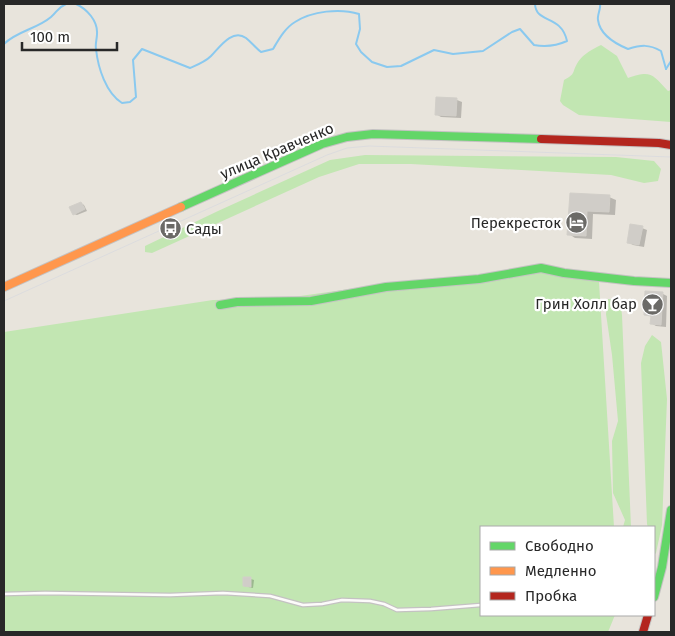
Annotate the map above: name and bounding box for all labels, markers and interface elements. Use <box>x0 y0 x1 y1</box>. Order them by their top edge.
scale bar <box>22 20 118 52</box>
text: 100 m <box>30 28 70 46</box>
street label: улица Кравченко <box>218 119 336 183</box>
hotel icon: Перекресток <box>565 211 589 235</box>
place label: Перекресток <box>471 214 561 232</box>
bus stop icon: Сады <box>158 217 182 241</box>
place label: Сады <box>186 220 222 238</box>
bar icon: Грин Холл бар <box>641 292 665 316</box>
place label: Грин Холл бар <box>535 295 637 313</box>
legend <box>480 526 655 616</box>
text: Свободно <box>525 537 594 555</box>
text: Медленно <box>525 562 597 580</box>
text: Пробка <box>525 587 577 605</box>

